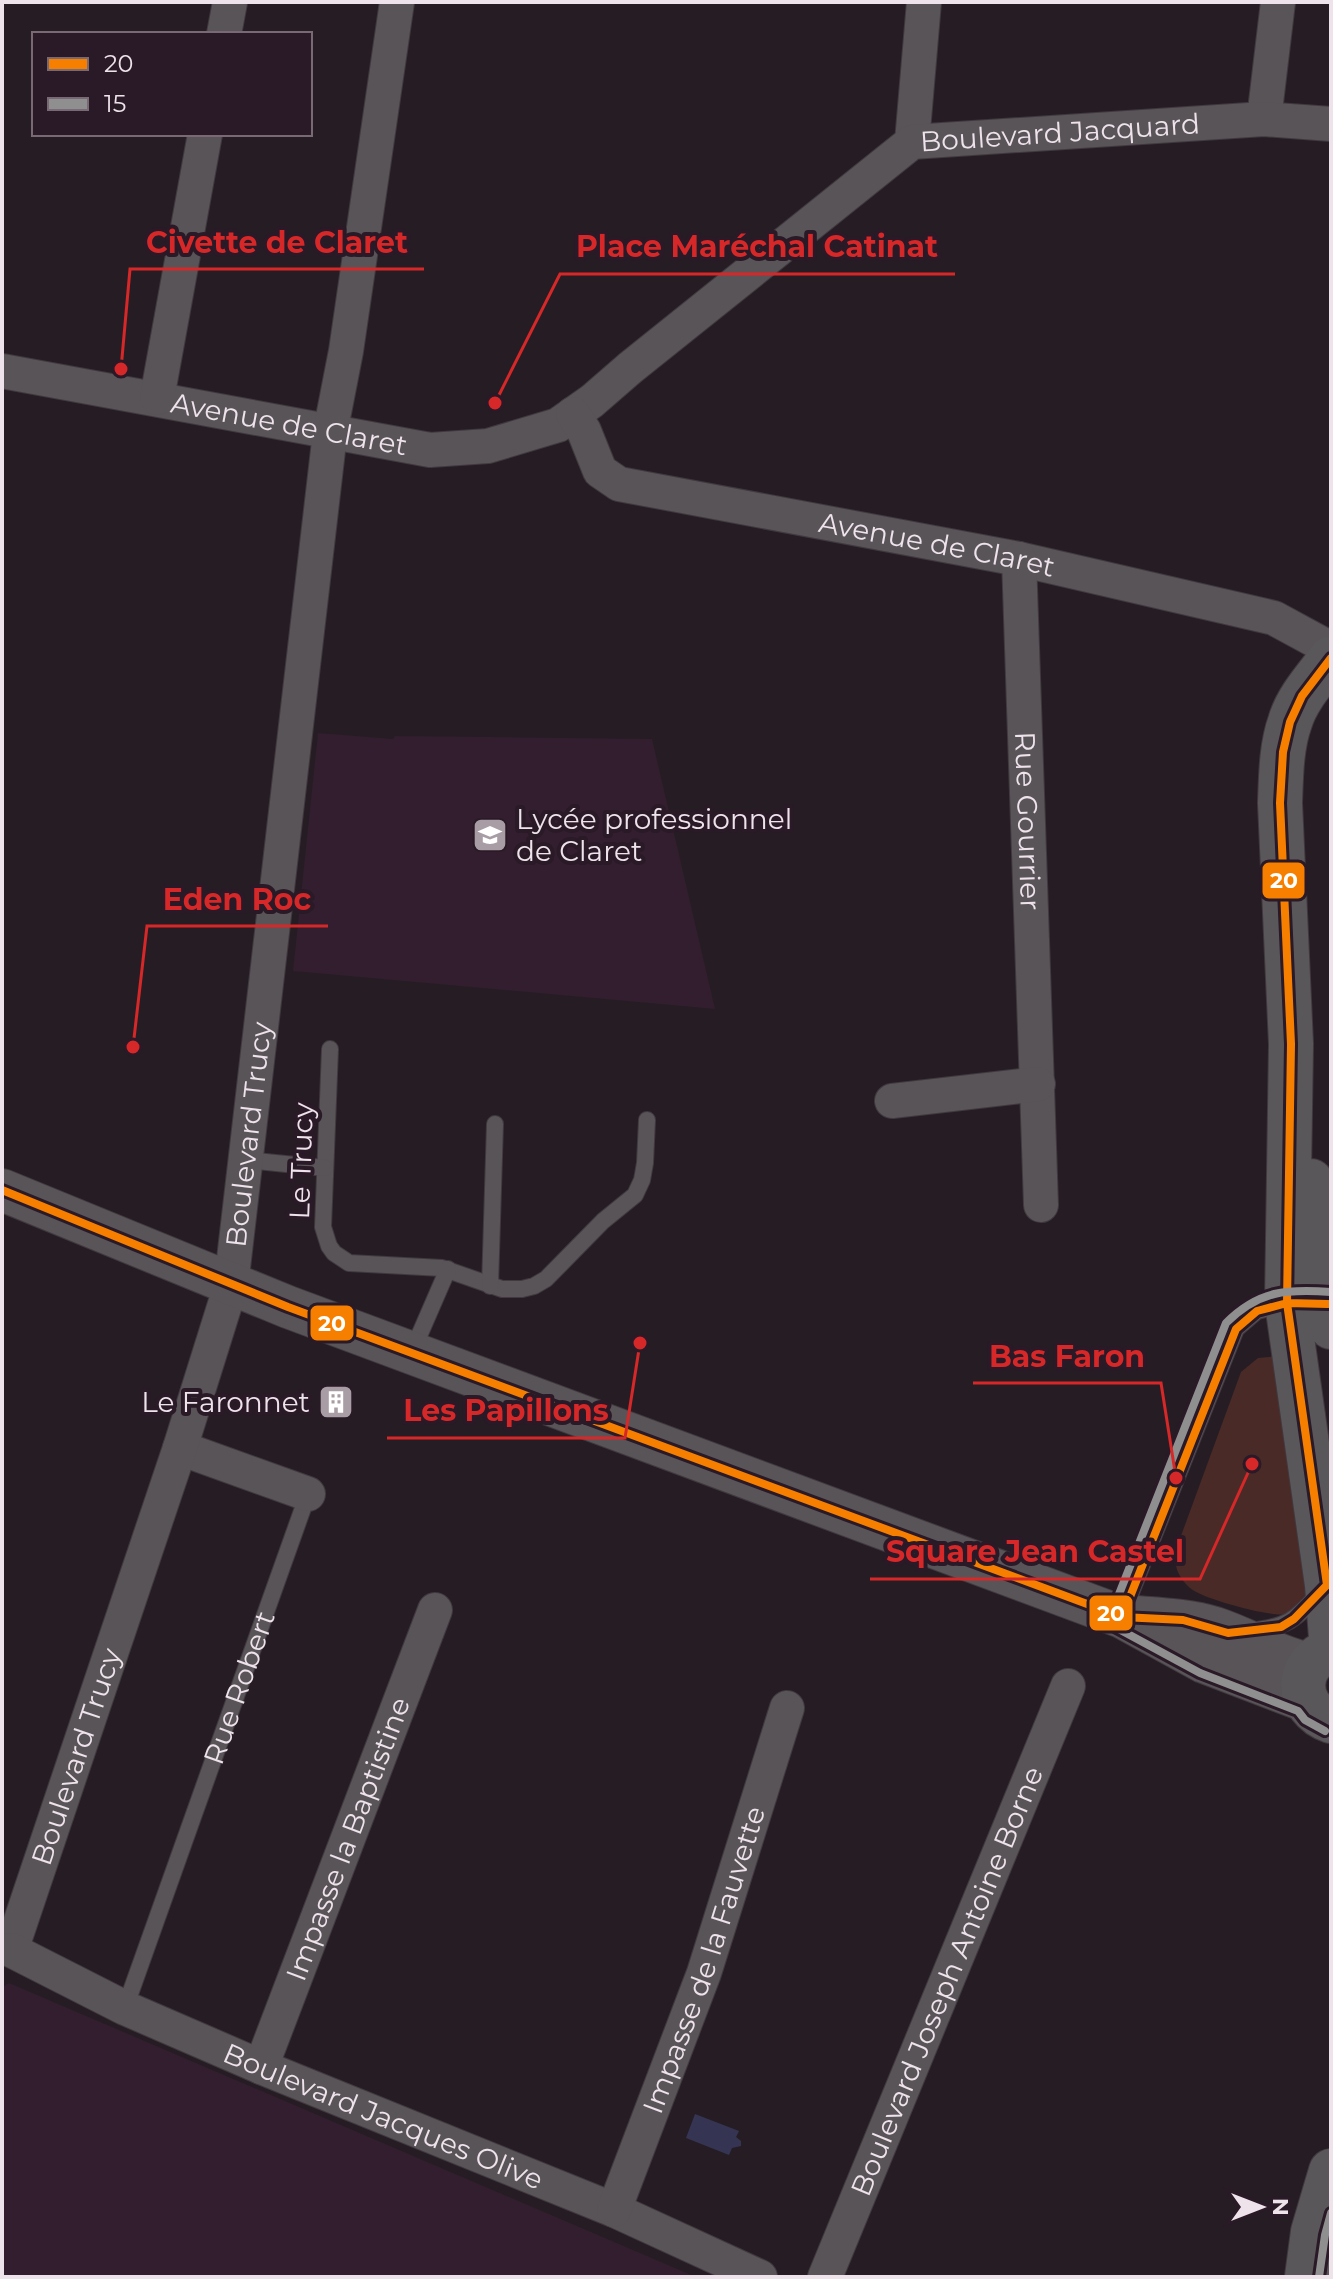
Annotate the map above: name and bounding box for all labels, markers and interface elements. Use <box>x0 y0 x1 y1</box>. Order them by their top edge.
legend <box>32 32 312 136</box>
text: 20 <box>104 49 133 78</box>
text: 15 <box>104 89 126 118</box>
street label: Boulevard Jacquard <box>919 106 1201 158</box>
callout: Civette de Claret <box>130 215 424 269</box>
callout: Place Maréchal Catinat <box>560 220 955 274</box>
text: Civette de Claret <box>146 224 408 261</box>
text: Place Maréchal Catinat <box>576 228 938 265</box>
street label: Avenue de Claret <box>168 386 410 462</box>
street label: Avenue de Claret <box>816 505 1058 584</box>
street label: Rue Gourrier <box>1008 731 1048 911</box>
place label: Lycée professionnel de Claret <box>516 802 792 868</box>
school or university icon: Lycée professionnel de Claret <box>471 816 509 854</box>
line badge: 20 <box>1261 861 1306 900</box>
text: 20 <box>1270 867 1298 894</box>
callout: Eden Roc <box>147 872 328 926</box>
text: Eden Roc <box>163 881 311 918</box>
street label: Boulevard Trucy <box>219 1019 279 1249</box>
street label: Le Trucy <box>282 1101 320 1220</box>
line badge: 20 <box>309 1304 355 1342</box>
text: 20 <box>318 1310 346 1337</box>
callout: Bas Faron <box>973 1329 1161 1383</box>
text: Bas Faron <box>989 1338 1145 1375</box>
building icon: Le Faronnet <box>317 1383 355 1421</box>
callout: Les Papillons <box>387 1384 625 1438</box>
place label: Le Faronnet <box>141 1385 310 1419</box>
text: Les Papillons <box>403 1392 609 1429</box>
callout: Square Jean Castel <box>870 1525 1200 1579</box>
text: Square Jean Castel <box>886 1533 1184 1570</box>
line badge: 20 <box>1088 1594 1134 1632</box>
text: 20 <box>1097 1600 1125 1627</box>
street label: Rue Robert <box>196 1607 282 1769</box>
street label: Boulevard Trucy <box>24 1643 129 1869</box>
street label: Impasse la Baptistine <box>278 1692 417 1986</box>
street label: Boulevard Joseph Antoine Borne <box>843 1761 1050 2201</box>
street label: Impasse de la Fauvette <box>635 1802 772 2118</box>
street label: Boulevard Jacques Olive <box>218 2036 548 2197</box>
north arrow <box>1221 2167 1301 2247</box>
text: N <box>1267 2198 1294 2216</box>

